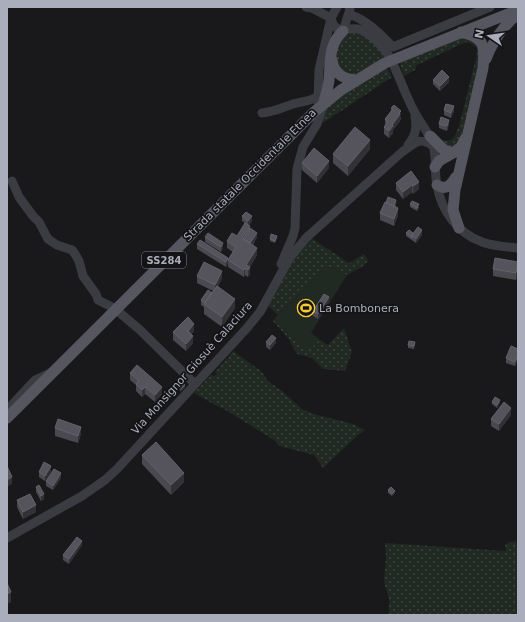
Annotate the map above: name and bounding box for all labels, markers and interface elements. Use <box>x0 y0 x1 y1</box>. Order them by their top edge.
north arrow <box>469 16 509 56</box>
text: N <box>472 28 487 40</box>
street label: Strada statale Occidentale Etnea <box>181 106 319 244</box>
road number: SS284 <box>142 252 186 268</box>
sports icon: La Bombonera <box>296 298 316 318</box>
street label: Via Monsignor Giosuè Calaciura <box>129 299 255 437</box>
place label: La Bombonera <box>319 302 399 315</box>

